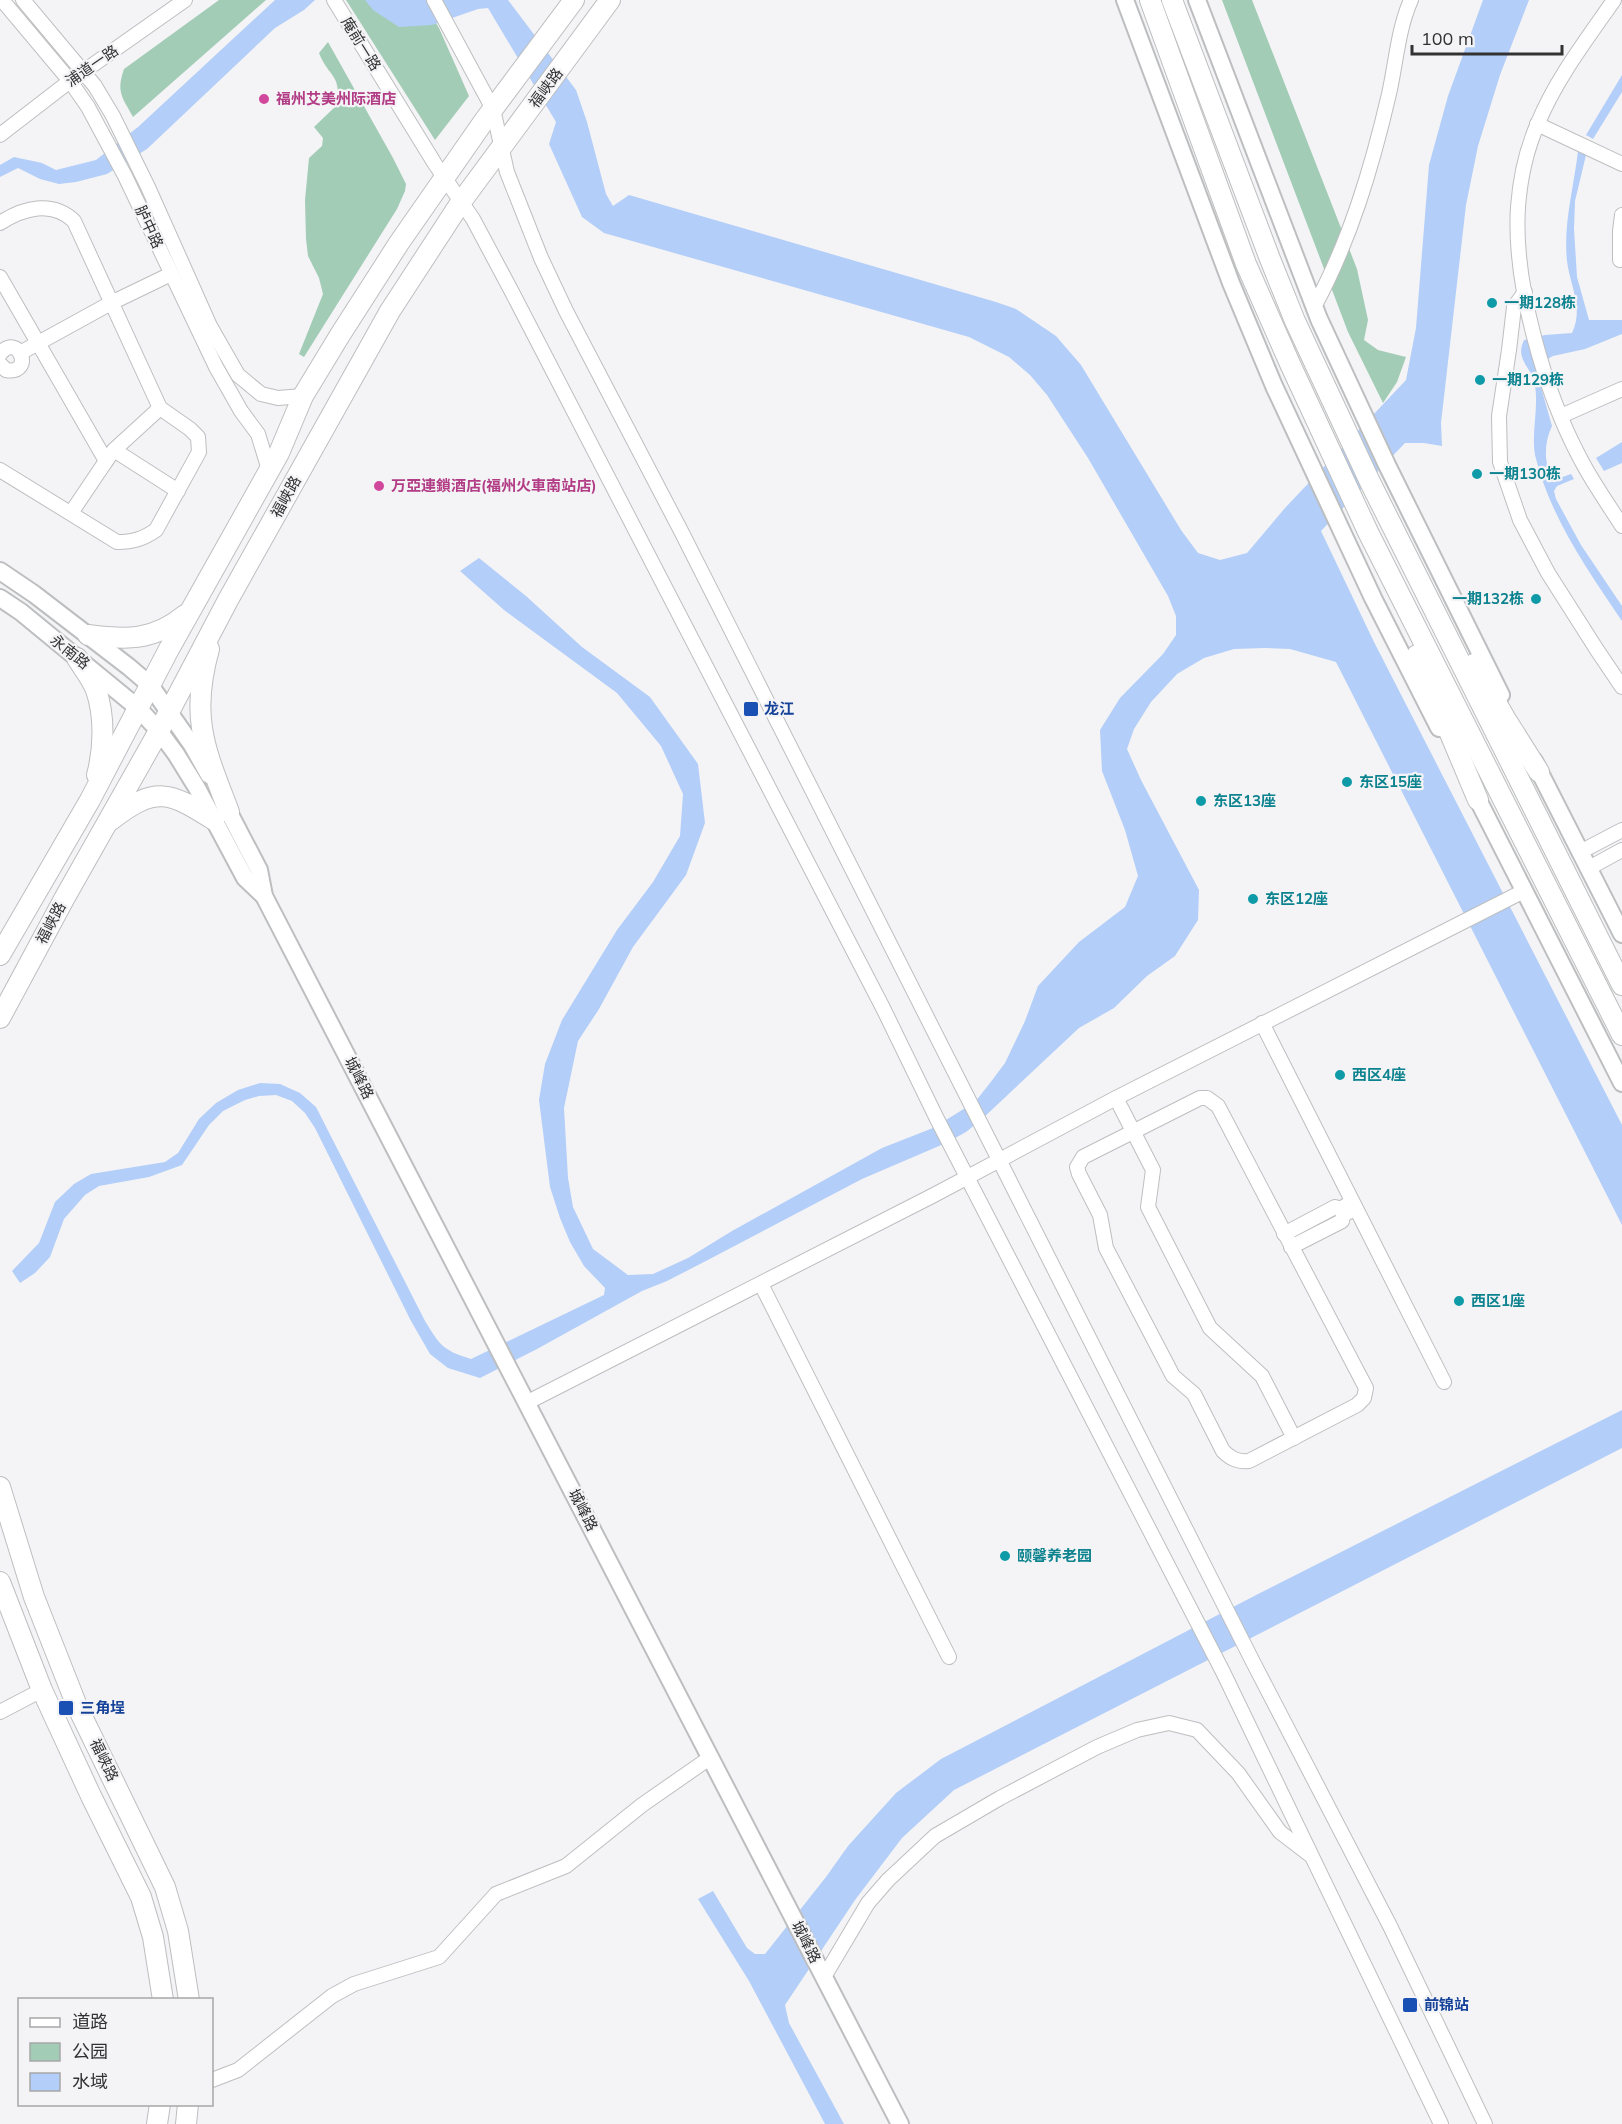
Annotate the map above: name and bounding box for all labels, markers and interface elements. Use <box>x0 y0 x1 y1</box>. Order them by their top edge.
street label: 庵前一路 <box>337 13 385 74</box>
scale bar <box>1412 18 1562 56</box>
text: 100 m <box>1421 27 1474 50</box>
street label: 浦道一路 <box>62 41 122 91</box>
street label: 福峡路 <box>524 64 567 111</box>
place label: 福州艾美州际酒店 <box>276 89 396 108</box>
marker: 福州艾美州际酒店 <box>257 92 271 106</box>
street label: 胪中路 <box>131 202 168 251</box>
place label: 一期128栋 <box>1504 293 1576 312</box>
marker: 一期128栋 <box>1485 296 1499 310</box>
place label: 一期129栋 <box>1492 370 1564 389</box>
marker: 一期129栋 <box>1473 373 1487 387</box>
place label: 一期130栋 <box>1489 464 1561 483</box>
marker: 一期130栋 <box>1470 467 1484 481</box>
street label: 福峡路 <box>266 472 305 521</box>
place label: 万亞連鎖酒店(福州火車南站店) <box>391 476 597 495</box>
marker: 万亞連鎖酒店(福州火車南站店) <box>372 479 386 493</box>
place label: 一期132栋 <box>1452 589 1524 608</box>
marker: 一期132栋 <box>1529 592 1543 606</box>
street label: 永南路 <box>47 630 94 673</box>
place label: 龙江 <box>764 699 794 718</box>
marker: 龙江 <box>742 700 760 718</box>
place label: 东区15座 <box>1359 772 1422 791</box>
marker: 东区15座 <box>1340 775 1354 789</box>
place label: 东区13座 <box>1213 791 1276 810</box>
marker: 东区13座 <box>1194 794 1208 808</box>
place label: 东区12座 <box>1265 889 1328 908</box>
marker: 东区12座 <box>1246 892 1260 906</box>
street label: 福峡路 <box>32 898 70 947</box>
street label: 城峰路 <box>341 1053 378 1102</box>
place label: 西区4座 <box>1352 1065 1406 1084</box>
marker: 西区4座 <box>1333 1068 1347 1082</box>
place label: 西区1座 <box>1471 1291 1525 1310</box>
marker: 西区1座 <box>1452 1294 1466 1308</box>
street label: 城峰路 <box>565 1485 602 1534</box>
place label: 颐馨养老园 <box>1017 1546 1092 1565</box>
marker: 颐馨养老园 <box>998 1549 1012 1563</box>
place label: 三角埕 <box>80 1698 125 1717</box>
marker: 三角埕 <box>57 1699 75 1717</box>
street label: 福峡路 <box>86 1735 123 1784</box>
street label: 城峰路 <box>788 1917 825 1966</box>
place label: 前锦站 <box>1424 1995 1469 2014</box>
marker: 前锦站 <box>1401 1996 1419 2014</box>
legend <box>18 1998 213 2106</box>
text: 道路 <box>72 2010 108 2033</box>
text: 公园 <box>72 2040 108 2063</box>
text: 水域 <box>72 2070 108 2093</box>

